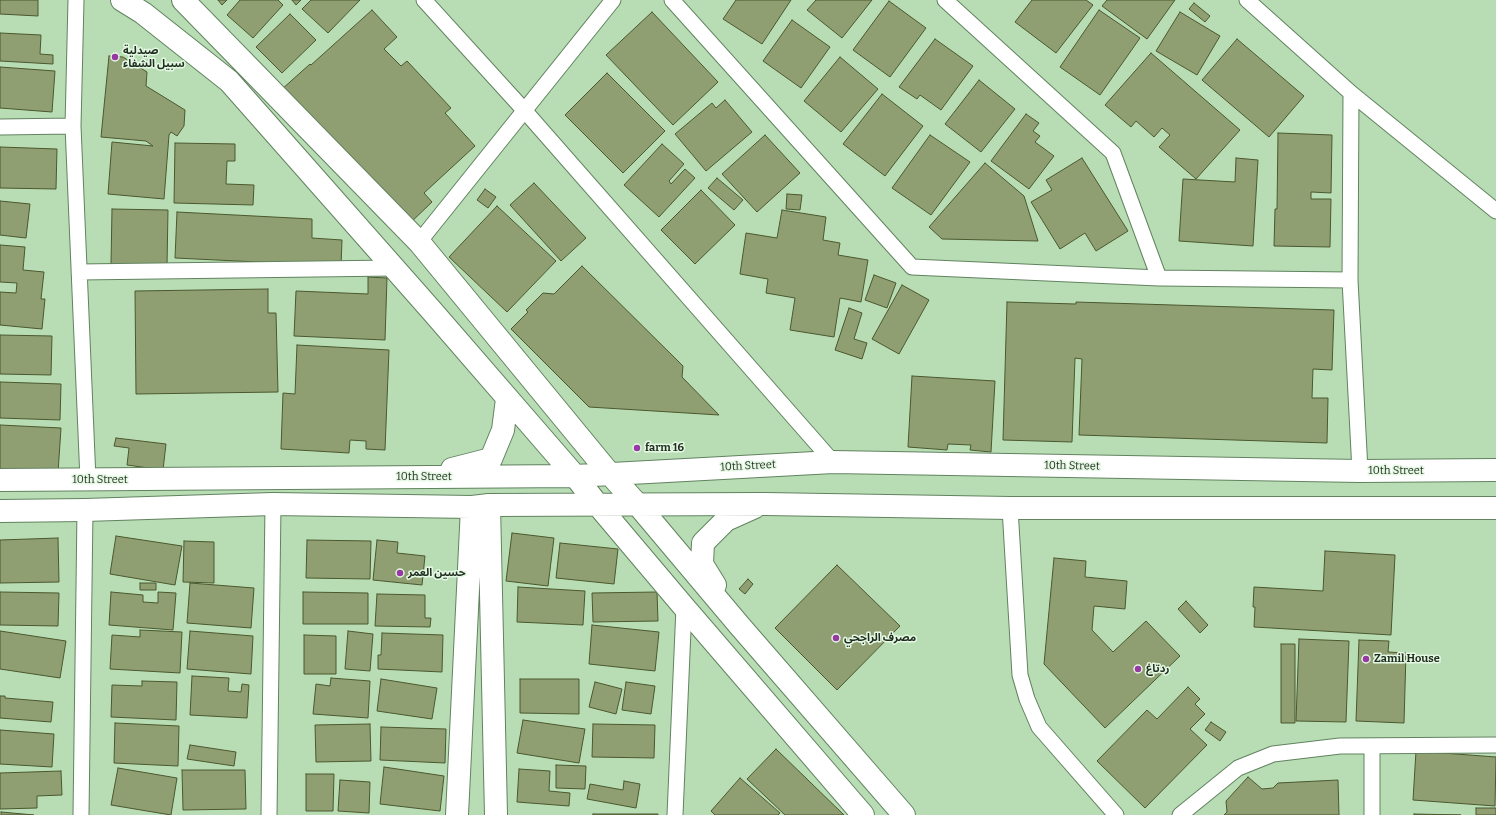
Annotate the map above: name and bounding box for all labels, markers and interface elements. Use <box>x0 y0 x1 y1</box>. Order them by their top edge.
place label: صيدلية سبيل الشفاء <box>123 44 185 70</box>
marker: صيدلية سبيل الشفاء <box>110 52 120 62</box>
place label: farm 16 <box>645 441 684 455</box>
marker: farm 16 <box>632 443 642 453</box>
street label: 10th Street <box>720 458 776 474</box>
street label: 10th Street <box>1044 459 1100 473</box>
street label: 10th Street <box>1368 464 1424 478</box>
street label: 10th Street <box>396 470 452 484</box>
street label: 10th Street <box>72 473 128 487</box>
place label: حسين العمر <box>408 566 466 580</box>
marker: حسين العمر <box>395 568 405 578</box>
place label: مصرف الراجحي <box>844 631 916 645</box>
marker: مصرف الراجحي <box>831 633 841 643</box>
place label: Zamil House <box>1374 652 1440 666</box>
marker: Zamil House <box>1361 654 1371 664</box>
place label: ردتاغ <box>1146 662 1170 676</box>
marker: ردتاغ <box>1133 664 1143 674</box>

